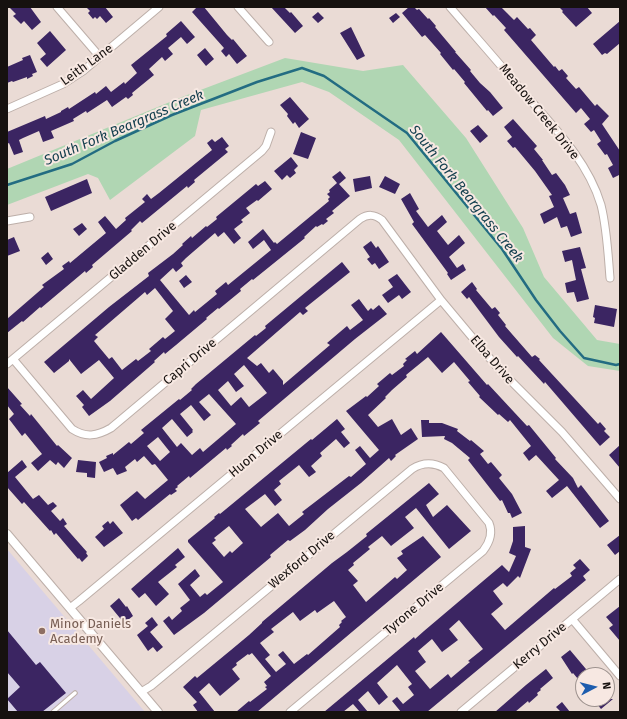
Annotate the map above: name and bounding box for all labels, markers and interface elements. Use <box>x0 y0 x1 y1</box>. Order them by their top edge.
street label: Leith Lane <box>58 41 116 89</box>
street label: Meadow Creek Drive <box>496 61 582 163</box>
water label: South Fork Beargrass Creek <box>42 87 206 169</box>
water label: South Fork Beargrass Creek <box>405 122 527 266</box>
street label: Gladden Drive <box>106 218 180 284</box>
street label: Elba Drive <box>467 333 517 387</box>
street label: Capri Drive <box>160 335 220 389</box>
street label: Huon Drive <box>226 427 286 481</box>
street label: Wexford Drive <box>266 528 338 592</box>
street label: Tyrone Drive <box>381 579 447 639</box>
place label: Minor Daniels Academy <box>50 616 131 647</box>
street label: Kerry Drive <box>510 619 570 673</box>
marker: Minor Daniels Academy <box>37 626 47 636</box>
north arrow <box>575 667 615 707</box>
text: N <box>600 681 613 690</box>

